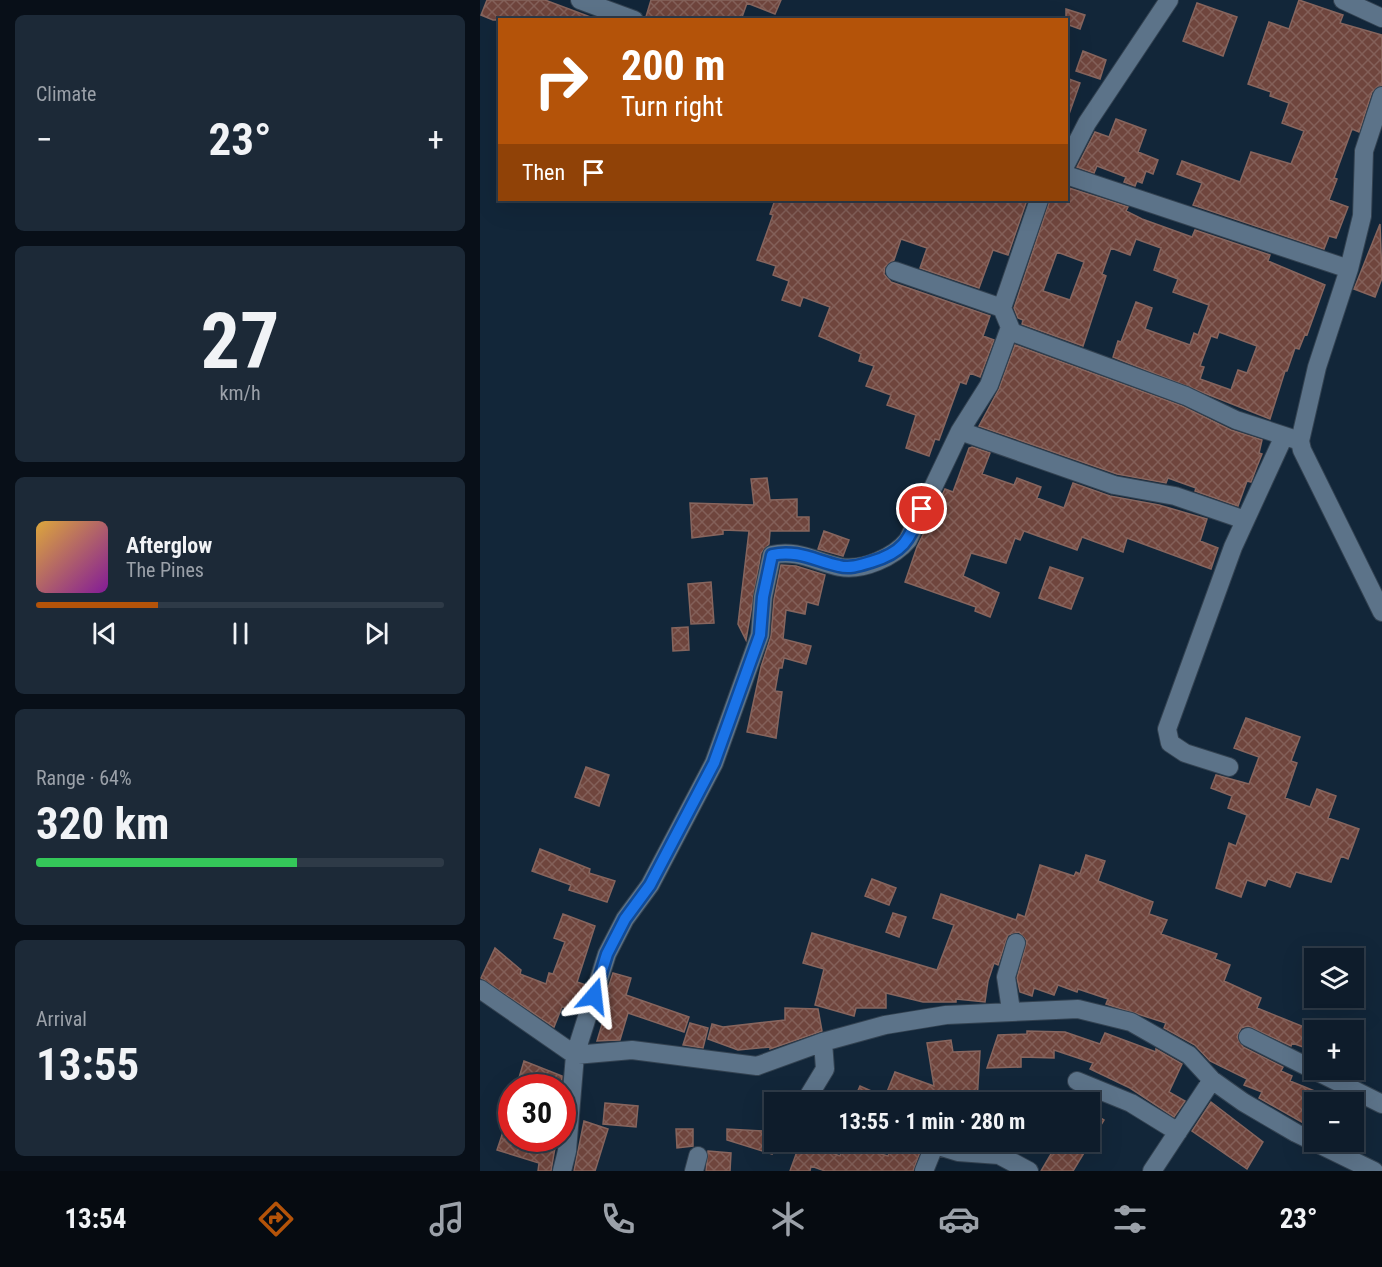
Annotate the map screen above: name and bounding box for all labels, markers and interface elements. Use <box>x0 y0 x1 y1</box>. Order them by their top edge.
text: 200 m <box>621 41 726 90</box>
icon: right <box>522 42 600 120</box>
text: Climate <box>36 82 96 106</box>
text: Turn right <box>621 91 723 123</box>
text: 23° <box>209 113 272 166</box>
text: − <box>36 120 53 159</box>
text: + <box>428 120 444 159</box>
icon: arrive <box>577 156 610 189</box>
text: Then <box>522 160 565 185</box>
text: 27 <box>201 296 279 387</box>
text: km/h <box>219 381 261 405</box>
pin <box>896 483 947 534</box>
icon: arrive <box>905 492 938 525</box>
text: Afterglow <box>126 533 212 558</box>
text: The Pines <box>126 558 204 582</box>
icon: previous <box>88 617 121 650</box>
icon: pause <box>224 617 257 650</box>
icon: next <box>360 617 393 650</box>
text: Range · 64% <box>36 766 132 790</box>
text: 320 km <box>36 797 169 850</box>
map controls <box>1304 948 1364 1152</box>
button: layers <box>1304 948 1364 1008</box>
position arrow <box>562 964 626 1028</box>
text: Arrival <box>36 1007 87 1031</box>
button: + <box>1304 1020 1364 1080</box>
text: 13:55 <box>36 1038 139 1091</box>
speed limit sign: 30 <box>498 1074 576 1152</box>
button: − <box>1304 1092 1364 1152</box>
text: 13:55 · 1 min · 280 m <box>839 1109 1025 1134</box>
icon: directions <box>255 1198 297 1240</box>
icon: music <box>426 1198 468 1240</box>
icon: phone <box>597 1198 639 1240</box>
icon: climate <box>767 1198 809 1240</box>
icon: car <box>938 1198 980 1240</box>
icon: filters <box>1109 1198 1151 1240</box>
text: 13:54 <box>64 1203 126 1235</box>
text: 23° <box>1280 1203 1318 1235</box>

